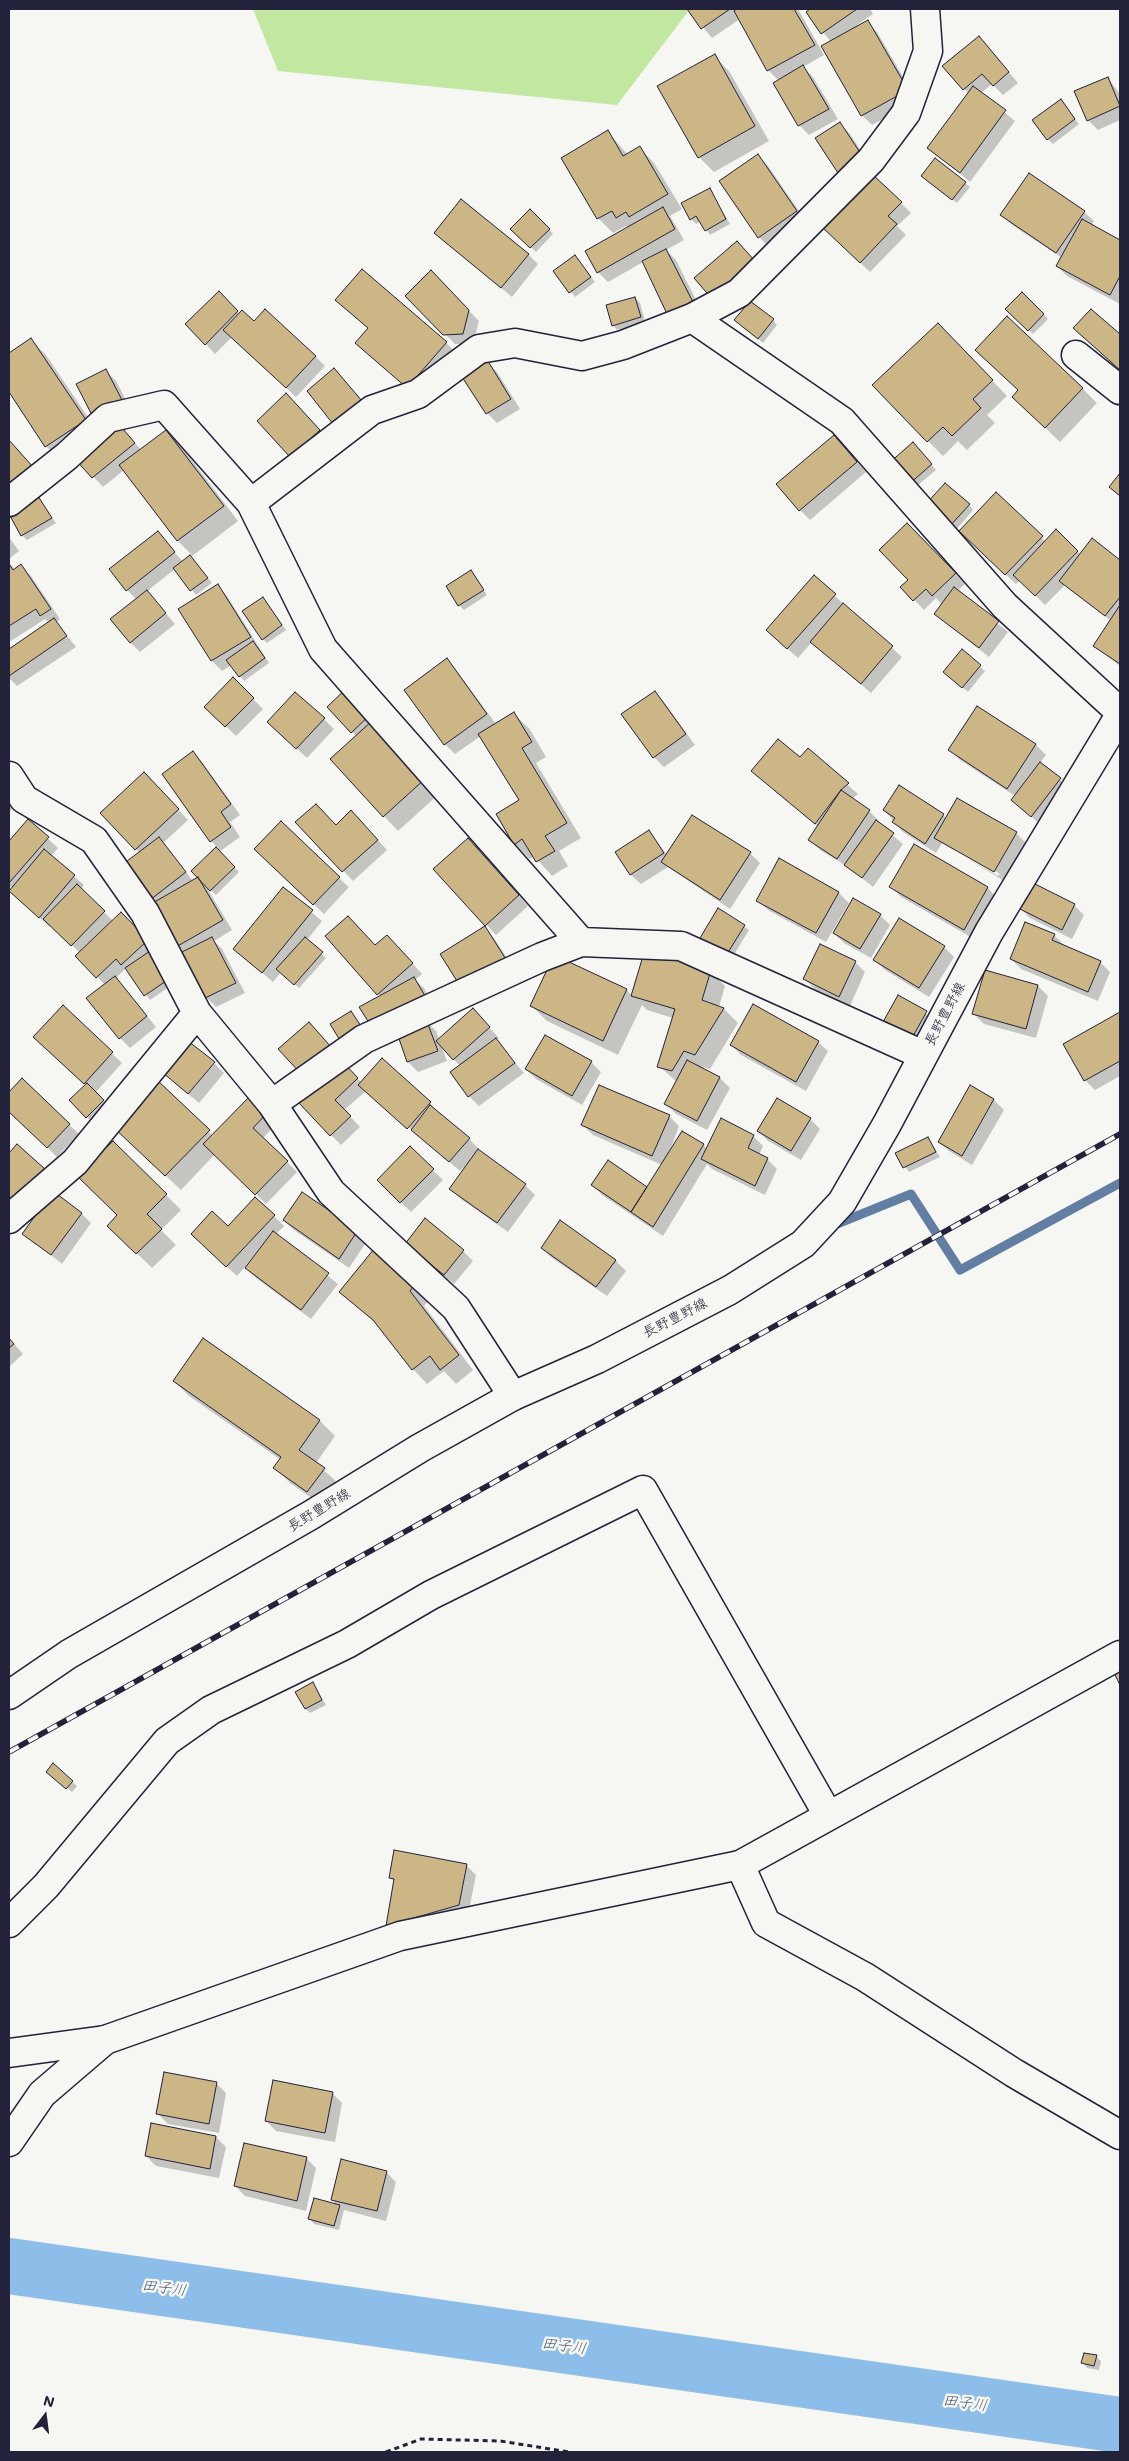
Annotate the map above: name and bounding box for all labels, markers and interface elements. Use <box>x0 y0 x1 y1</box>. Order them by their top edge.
street label: 長野豊野線 <box>921 979 969 1049</box>
street label: 長野豊野線 <box>640 1295 710 1341</box>
street label: 長野豊野線 <box>285 1485 353 1535</box>
water label: 田子川 <box>140 2276 188 2300</box>
water label: 田子川 <box>540 2334 588 2358</box>
text: N <box>41 2390 57 2412</box>
north arrow <box>20 2391 70 2441</box>
water label: 田子川 <box>941 2391 989 2415</box>

